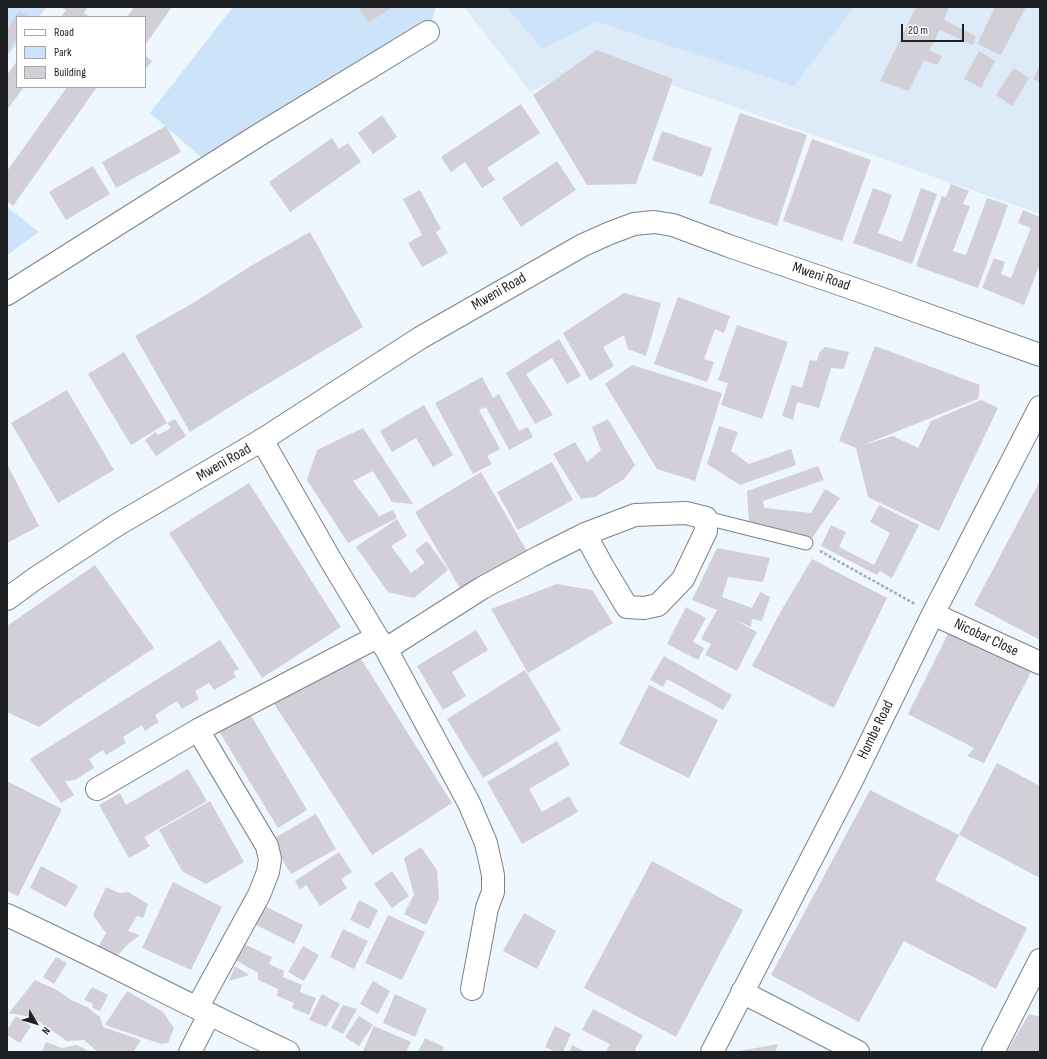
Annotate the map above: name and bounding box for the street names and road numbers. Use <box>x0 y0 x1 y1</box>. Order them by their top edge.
street label: Mweni Road <box>790 259 852 295</box>
street label: Mweni Road <box>469 269 529 315</box>
street label: Mweni Road <box>194 440 254 486</box>
street label: Nicobar Close <box>951 615 1021 661</box>
street label: Hombe Road <box>854 698 898 762</box>

